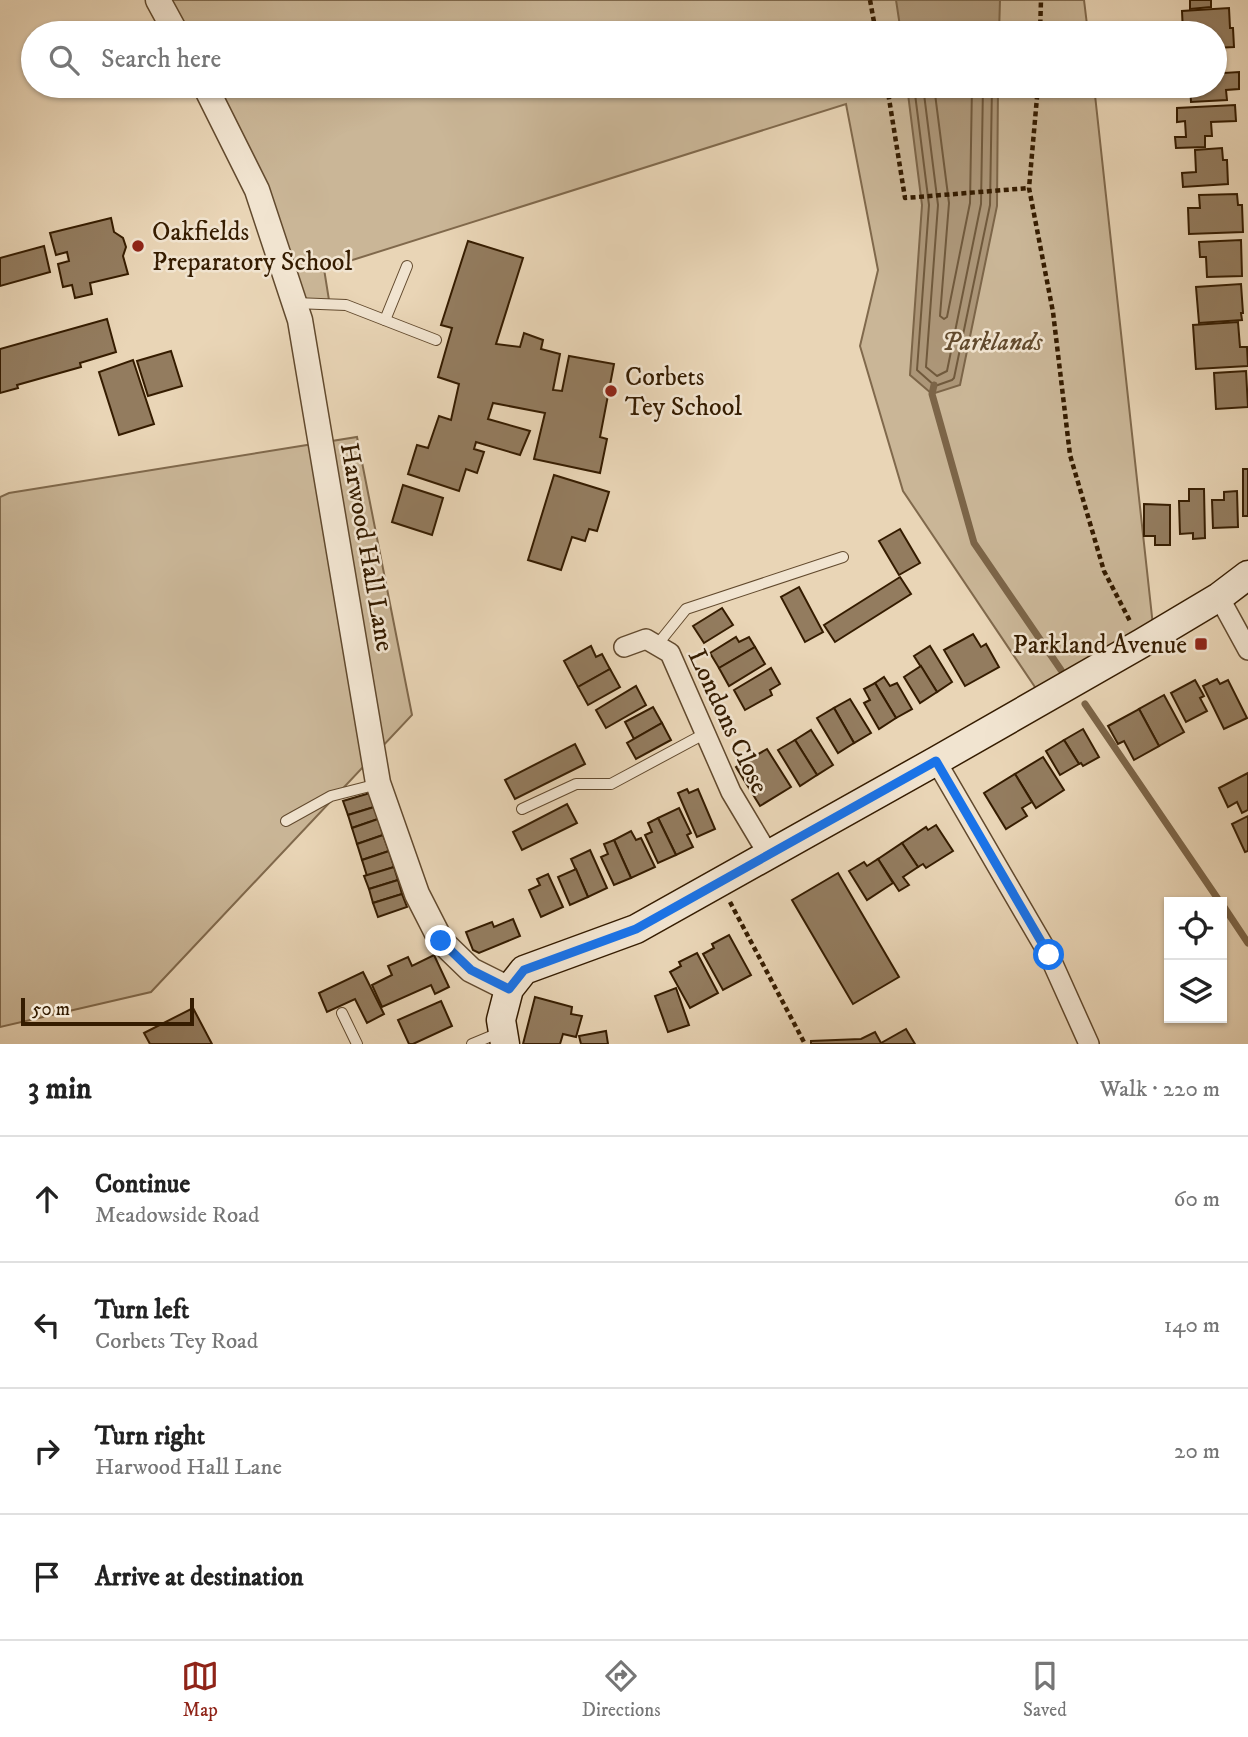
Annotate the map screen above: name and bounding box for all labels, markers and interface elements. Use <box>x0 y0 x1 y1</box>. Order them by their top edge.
search box <box>21 21 1227 98</box>
icon: search <box>45 41 83 79</box>
text: Search here <box>101 43 221 76</box>
place label: Oakfields Preparatory School <box>152 216 352 279</box>
marker: Oakfields Preparatory School <box>130 238 146 254</box>
park label: Parklands <box>942 326 1043 359</box>
place label: Corbets Tey School <box>625 361 742 424</box>
marker: Corbets Tey School <box>603 383 619 399</box>
street label: Harwood Hall Lane <box>332 440 401 654</box>
place label: Parkland Avenue <box>1013 629 1187 662</box>
marker: Parkland Avenue <box>1193 636 1209 652</box>
street label: Londons Close <box>680 644 775 799</box>
map controls <box>1164 897 1227 1023</box>
button: locate <box>1164 897 1227 960</box>
route end <box>425 925 456 956</box>
route start <box>1033 939 1064 970</box>
button: layers <box>1164 960 1227 1023</box>
scale bar <box>21 995 194 1027</box>
text: 50 m <box>32 998 70 1021</box>
text: 3 min <box>28 1071 92 1108</box>
text: Walk · 220 m <box>1100 1075 1220 1104</box>
text: Continue <box>95 1168 190 1201</box>
icon: ahead <box>28 1180 66 1218</box>
text: 60 m <box>1173 1185 1220 1214</box>
text: Meadowside Road <box>95 1201 260 1230</box>
text: Turn left <box>95 1294 189 1327</box>
icon: left <box>28 1306 66 1344</box>
text: 140 m <box>1164 1311 1220 1340</box>
text: Corbets Tey Road <box>95 1327 258 1356</box>
text: Turn right <box>95 1420 205 1453</box>
icon: right <box>28 1432 66 1470</box>
text: 20 m <box>1174 1437 1220 1466</box>
text: Harwood Hall Lane <box>95 1453 282 1482</box>
icon: arrive <box>28 1558 66 1596</box>
text: Arrive at destination <box>95 1561 304 1594</box>
tab: Map <box>181 1657 219 1722</box>
tab: Directions <box>582 1657 661 1722</box>
tab: Saved <box>1023 1657 1067 1722</box>

